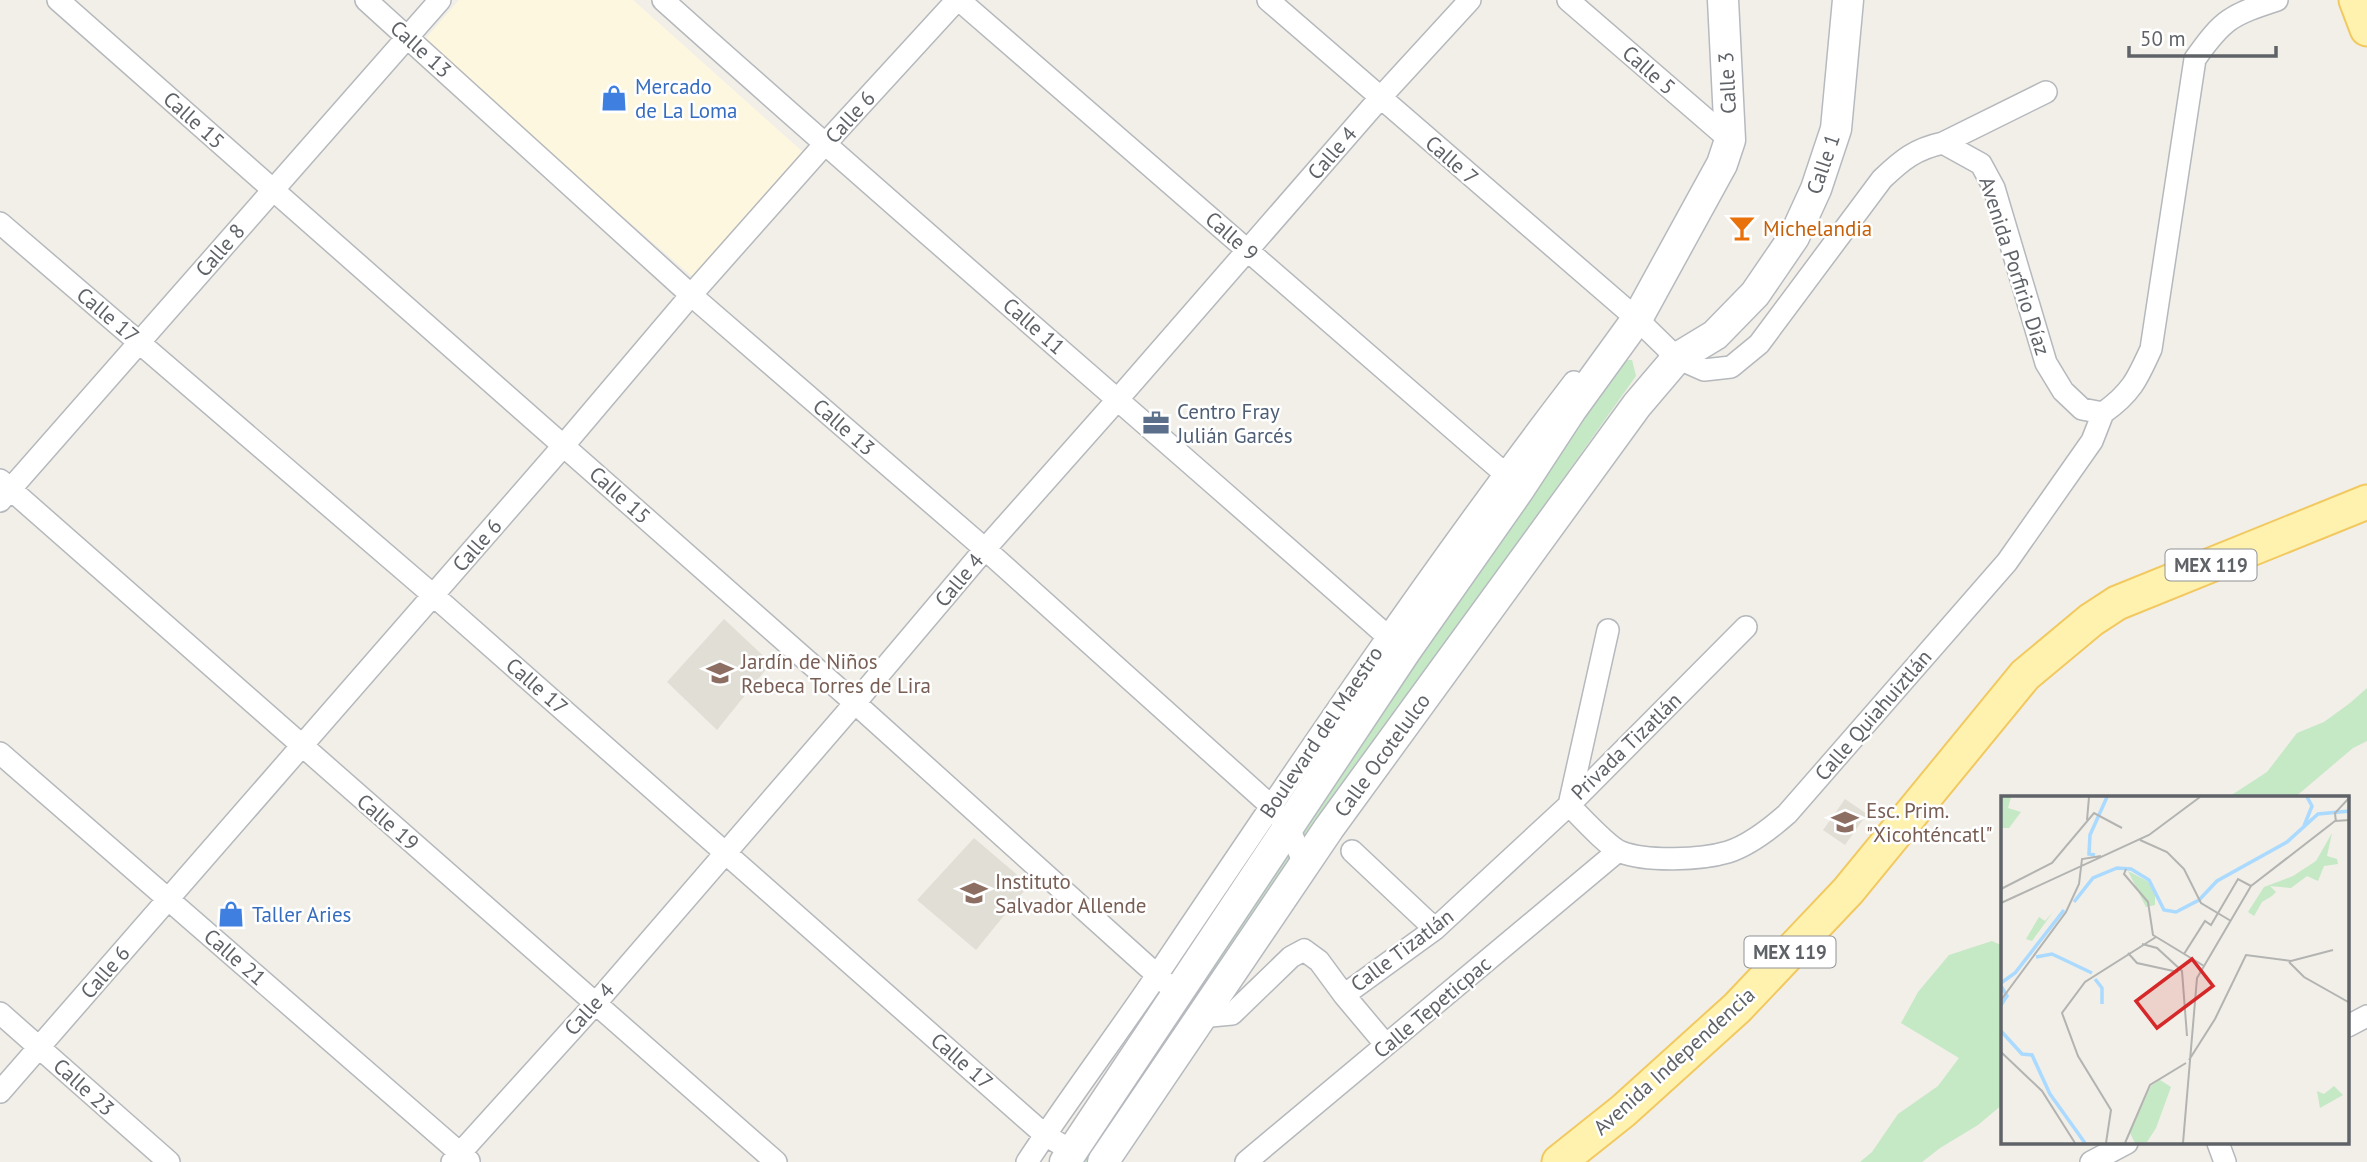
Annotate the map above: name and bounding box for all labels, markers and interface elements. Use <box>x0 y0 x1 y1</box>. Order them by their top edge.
street label: Calle 13 <box>385 14 457 84</box>
scale bar <box>2129 14 2276 58</box>
text: 50 m <box>2140 25 2186 52</box>
street label: Calle 5 <box>1617 39 1681 101</box>
street label: Calle 3 <box>1712 51 1742 115</box>
place label: Mercado de La Loma <box>635 73 737 124</box>
shop icon: Mercado de La Loma <box>599 83 629 113</box>
street label: Calle 15 <box>158 85 230 155</box>
street label: Calle 6 <box>819 85 881 149</box>
street label: Calle 4 <box>1301 121 1363 185</box>
street label: Calle 7 <box>1420 129 1484 191</box>
street label: Calle 1 <box>1800 130 1846 198</box>
street label: Avenida Porfirio Díaz <box>1973 173 2057 359</box>
street label: Calle 9 <box>1200 205 1264 267</box>
bar icon: Michelandia <box>1727 213 1757 243</box>
place label: Michelandia <box>1763 215 1872 242</box>
street label: Calle 8 <box>189 218 251 282</box>
street label: Calle 17 <box>71 281 145 349</box>
street label: Calle 11 <box>997 292 1071 360</box>
street label: Calle 13 <box>807 393 881 461</box>
place label: Centro Fray Julián Garcés <box>1176 398 1293 449</box>
office icon: Centro Fray Julián Garcés <box>1141 408 1171 438</box>
street label: Calle 15 <box>584 460 656 530</box>
street label: Calle 6 <box>446 513 508 577</box>
street label: Calle 4 <box>929 548 989 612</box>
road number: MEX 119 <box>2166 550 2256 580</box>
street label: Boulevard del Maestro <box>1253 641 1389 823</box>
street label: Calle Quiahuiztlán <box>1809 644 1937 786</box>
place label: Jardín de Niños Rebeca Torres de Lira <box>740 648 931 699</box>
street label: Calle 17 <box>500 652 574 720</box>
school or university icon: Jardín de Niños Rebeca Torres de Lira <box>705 658 735 688</box>
street label: Privada Tizatlán <box>1565 687 1687 805</box>
street label: Calle Ocotelulco <box>1328 688 1436 822</box>
street label: Calle 19 <box>351 788 425 856</box>
inset map <box>2001 796 2350 1144</box>
place label: Esc. Prim. "Xicohténcatl" <box>1866 797 1993 848</box>
school or university icon: Esc. Prim. "Xicohténcatl" <box>1830 807 1860 837</box>
place label: Instituto Salvador Allende <box>995 868 1147 919</box>
school or university icon: Instituto Salvador Allende <box>959 878 989 908</box>
shop icon: Taller Aries <box>216 899 246 929</box>
place label: Taller Aries <box>252 901 351 928</box>
street label: Calle Tizatlán <box>1345 902 1459 998</box>
street label: Calle 21 <box>198 923 272 991</box>
road number: MEX 119 <box>1744 936 1836 968</box>
street label: Calle 6 <box>74 940 136 1004</box>
street label: Calle Tepeticpac <box>1368 950 1496 1064</box>
street label: Calle 4 <box>558 977 620 1041</box>
street label: Avenida Independencia <box>1587 981 1761 1141</box>
street label: Calle 17 <box>925 1027 999 1095</box>
street label: Calle 23 <box>48 1052 120 1122</box>

